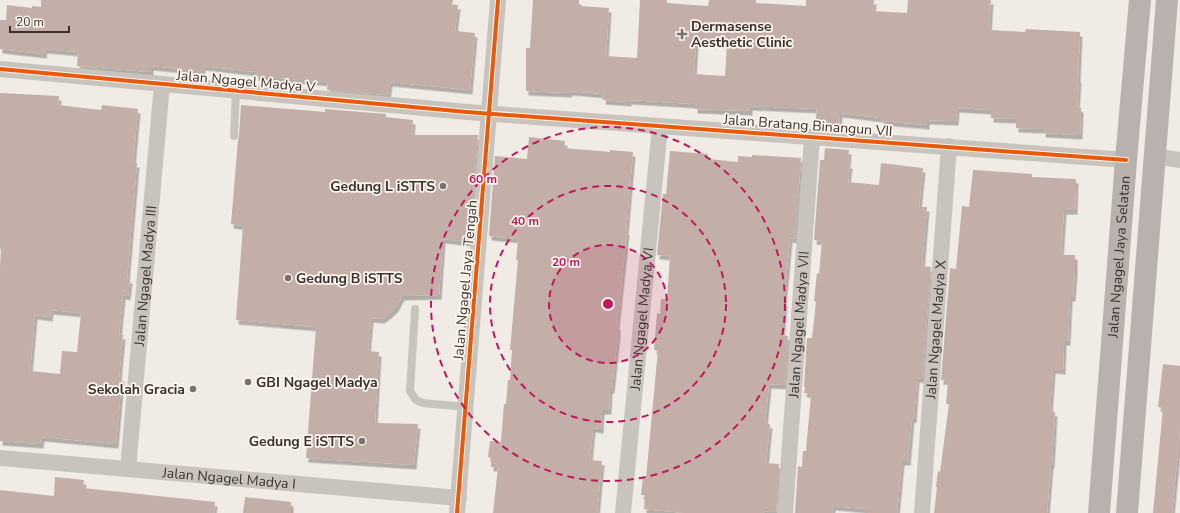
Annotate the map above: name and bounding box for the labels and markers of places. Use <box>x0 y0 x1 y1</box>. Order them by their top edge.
place label: Dermasense Aesthetic Clinic <box>691 17 792 52</box>
marker: Dermasense Aesthetic Clinic <box>676 28 688 40</box>
place label: Gedung L iSTTS <box>330 177 435 196</box>
marker: Gedung L iSTTS <box>438 181 448 191</box>
place label: Gedung B iSTTS <box>296 269 403 288</box>
marker: Gedung B iSTTS <box>283 273 293 283</box>
centre of rings <box>601 297 615 311</box>
place label: GBI Ngagel Madya <box>256 373 378 392</box>
marker: GBI Ngagel Madya <box>243 377 253 387</box>
place label: Sekolah Gracia <box>88 380 185 399</box>
marker: Sekolah Gracia <box>188 384 198 394</box>
place label: Gedung E iSTTS <box>249 432 354 451</box>
marker: Gedung E iSTTS <box>357 436 367 446</box>

